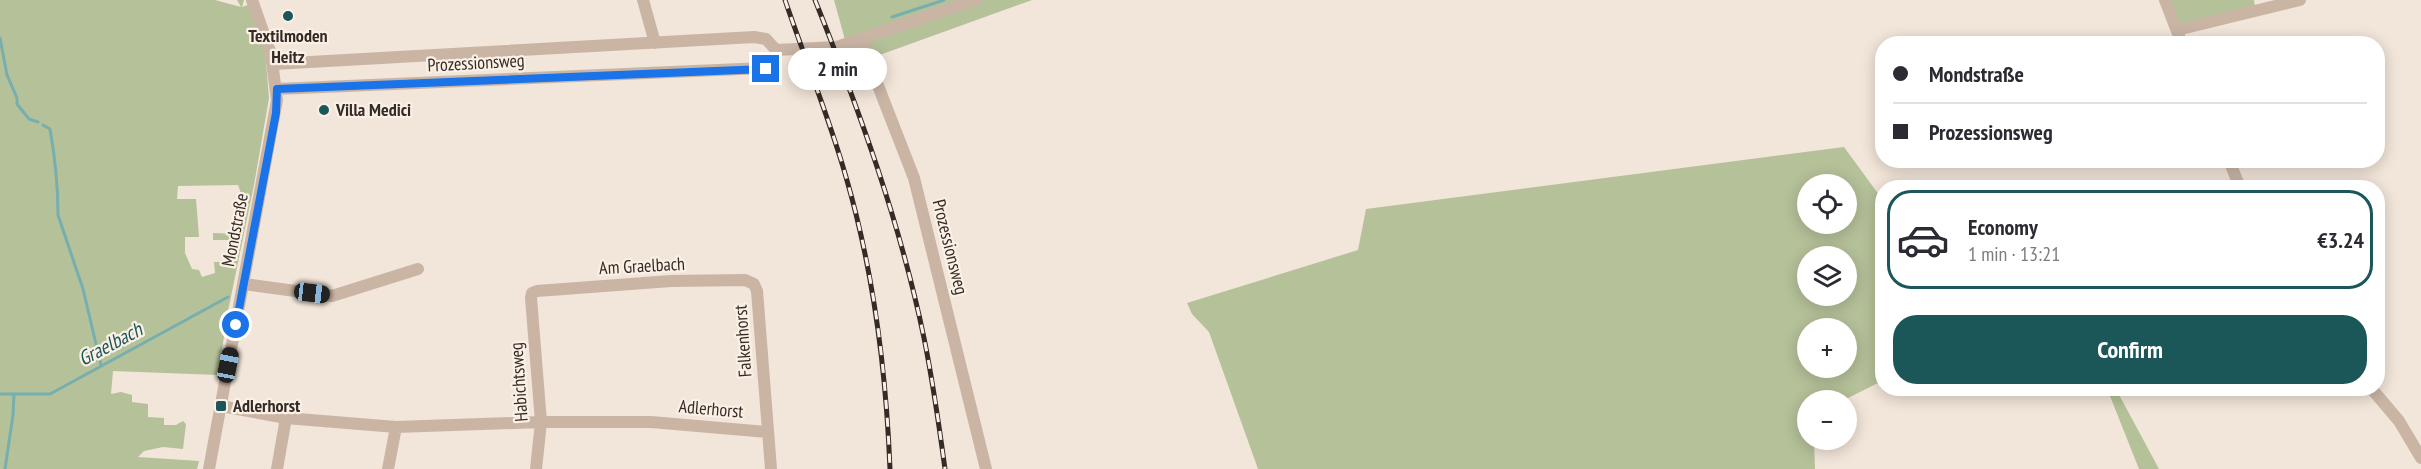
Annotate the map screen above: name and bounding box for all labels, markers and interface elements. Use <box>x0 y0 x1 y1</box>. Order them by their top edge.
marker: Textilmoden Heitz <box>281 9 295 23</box>
place label: Textilmoden Heitz <box>248 24 328 68</box>
street label: Prozessionsweg <box>427 48 525 77</box>
callout: 2 min <box>787 48 886 90</box>
route end <box>752 55 779 82</box>
text: 2 min <box>817 56 858 82</box>
text: Mondstraße <box>1929 60 2024 88</box>
place label: Villa Medici <box>335 98 411 121</box>
marker: Villa Medici <box>317 103 331 117</box>
text: Prozessionsweg <box>1929 118 2053 146</box>
map controls <box>1797 174 1857 450</box>
button: locate <box>1797 174 1857 234</box>
street label: Mondstraße <box>216 191 253 269</box>
street label: Prozessionsweg <box>928 197 973 297</box>
icon: car <box>1896 213 1950 267</box>
text: Economy <box>1968 213 2038 241</box>
text: €3.24 <box>2317 226 2364 254</box>
text: 1 min · 13:21 <box>1968 241 2060 267</box>
button: layers <box>1797 246 1857 306</box>
street label: Am Graelbach <box>598 252 686 279</box>
car <box>293 282 331 304</box>
street label: Falkenhorst <box>728 304 757 378</box>
route start <box>222 311 249 338</box>
button: Confirm <box>1893 315 2367 384</box>
water label: Graelbach <box>74 316 148 372</box>
button: + <box>1797 318 1857 378</box>
street label: Habichtsweg <box>504 342 533 422</box>
car <box>216 346 240 384</box>
button: − <box>1797 390 1857 450</box>
place label: Adlerhorst <box>232 394 301 417</box>
street label: Adlerhorst <box>678 394 744 423</box>
marker: Adlerhorst <box>214 399 228 413</box>

